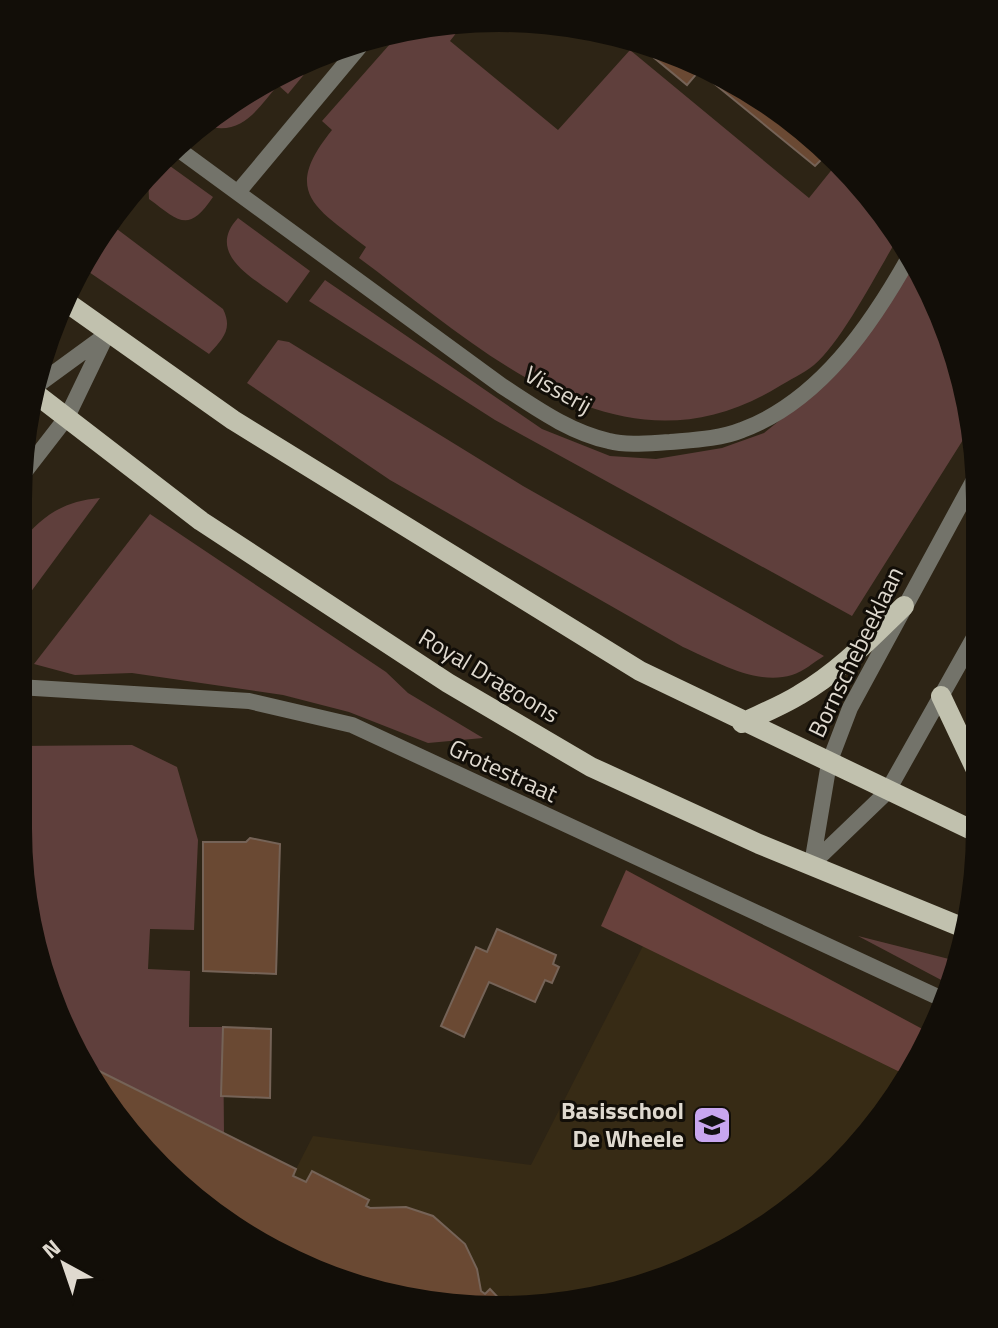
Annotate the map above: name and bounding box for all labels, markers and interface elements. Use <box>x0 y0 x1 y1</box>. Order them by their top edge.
street label: Visserij <box>518 356 599 422</box>
street label: Bornschebeeklaan <box>798 560 912 743</box>
street label: Royal Dragoons <box>412 619 567 731</box>
street label: Grotestraat <box>443 729 564 811</box>
place label: Basisschool De Wheele <box>561 1092 684 1156</box>
school or university icon: Basisschool De Wheele <box>691 1104 733 1146</box>
north arrow <box>24 1224 104 1304</box>
text: N <box>34 1231 68 1267</box>

